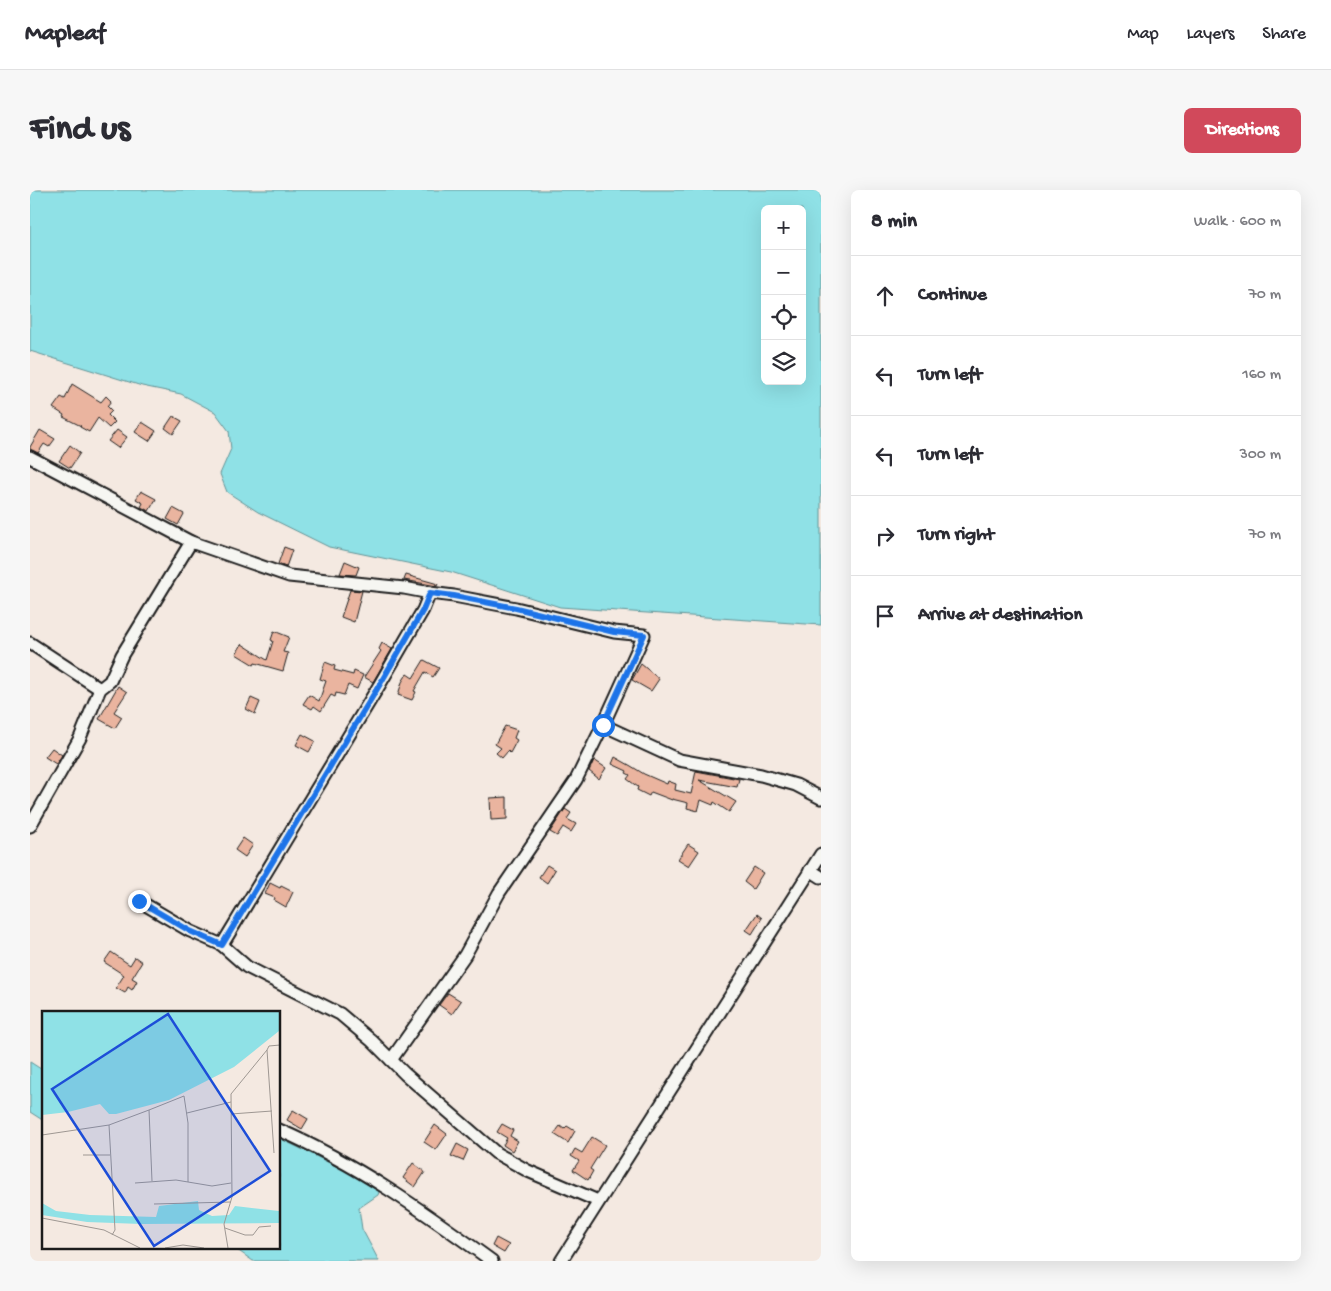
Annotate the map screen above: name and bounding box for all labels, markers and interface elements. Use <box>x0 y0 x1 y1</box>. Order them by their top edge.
text: Mapleaf <box>25 20 105 49</box>
text: Map <box>1127 24 1159 45</box>
text: Layers <box>1187 24 1234 45</box>
text: Share <box>1262 24 1306 45</box>
button: Directions <box>1184 108 1301 153</box>
text: Find us <box>30 110 130 151</box>
map controls <box>761 205 806 385</box>
button: + <box>761 205 806 250</box>
text: 8 min <box>871 210 917 235</box>
text: Walk · 600 m <box>1194 213 1281 232</box>
button: − <box>761 250 806 295</box>
icon: ahead <box>871 282 899 310</box>
text: Continue <box>918 284 987 307</box>
text: 70 m <box>1248 286 1281 305</box>
button: locate <box>761 295 806 340</box>
button: layers <box>761 340 806 385</box>
icon: left <box>871 362 899 390</box>
text: Turn left <box>918 364 982 387</box>
text: 160 m <box>1242 366 1281 385</box>
icon: left <box>871 442 899 470</box>
text: Turn left <box>918 444 982 467</box>
text: 300 m <box>1239 446 1281 465</box>
icon: right <box>871 522 899 550</box>
text: Turn right <box>918 524 994 547</box>
text: 70 m <box>1248 526 1281 545</box>
icon: arrive <box>871 602 899 630</box>
text: Arrive at destination <box>918 604 1082 627</box>
route start <box>592 714 615 737</box>
route end <box>128 890 151 913</box>
inset map <box>42 1011 280 1248</box>

